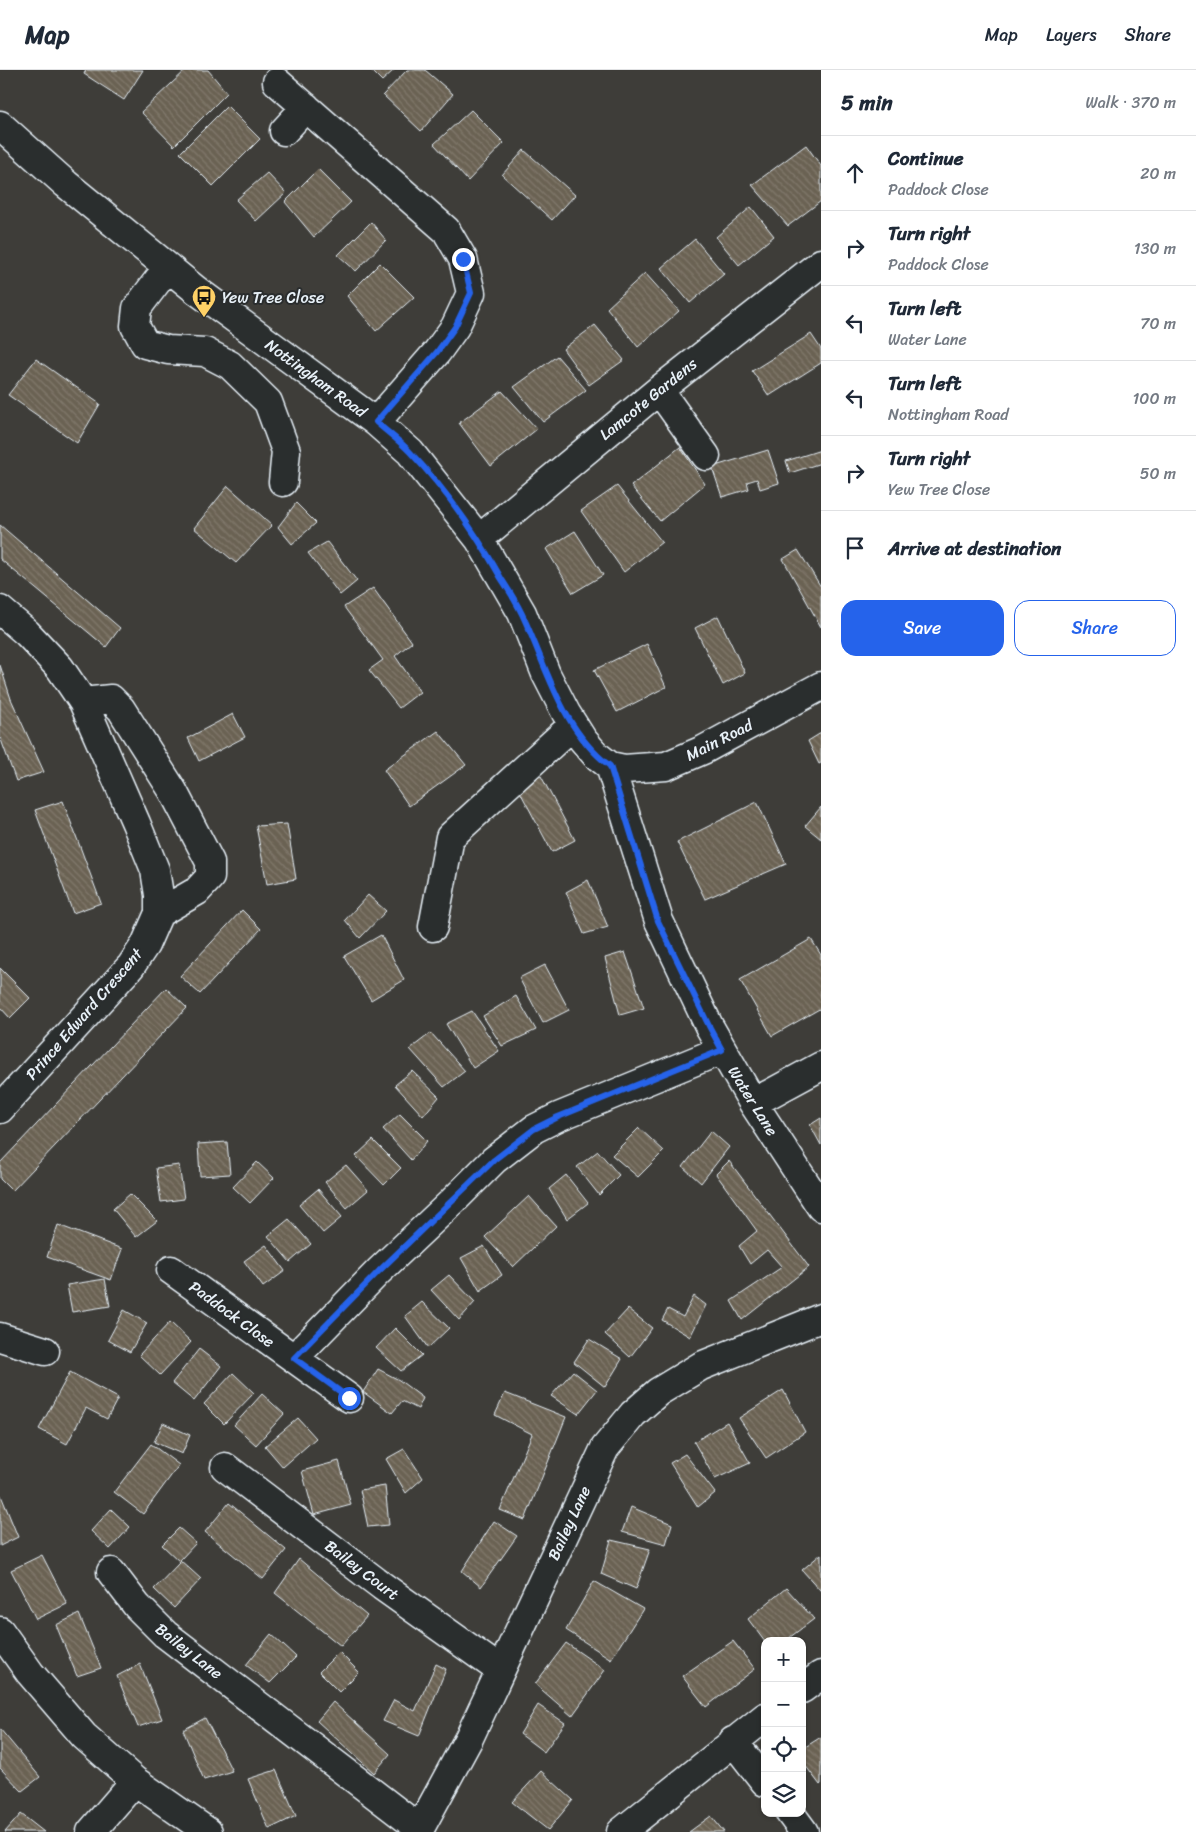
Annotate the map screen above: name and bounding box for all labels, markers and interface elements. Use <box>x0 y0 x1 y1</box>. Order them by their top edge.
text: Map <box>25 14 69 56</box>
text: Map <box>985 19 1018 51</box>
text: Layers <box>1046 19 1097 51</box>
text: Share <box>1125 19 1171 51</box>
text: 5 min <box>841 84 893 122</box>
text: Walk · 370 m <box>1085 88 1176 117</box>
text: Continue <box>888 142 964 175</box>
icon: ahead <box>841 159 869 187</box>
text: 20 m <box>1140 159 1176 188</box>
text: Paddock Close <box>888 175 989 204</box>
text: Turn right <box>888 217 970 250</box>
icon: right <box>841 234 869 262</box>
text: 130 m <box>1134 234 1176 263</box>
route end <box>452 248 475 271</box>
text: Paddock Close <box>888 250 989 279</box>
place label: Yew Tree Close <box>222 283 324 312</box>
bus stop icon: Yew Tree Close <box>191 284 217 318</box>
text: Turn left <box>888 292 961 325</box>
icon: left <box>841 309 869 337</box>
text: 70 m <box>1140 309 1176 338</box>
text: Water Lane <box>888 325 967 354</box>
street label: Nottingham Road <box>259 331 375 426</box>
street label: Lamcote Gardens <box>592 350 704 448</box>
text: Turn left <box>888 367 961 400</box>
icon: left <box>841 384 869 412</box>
text: 100 m <box>1132 384 1176 413</box>
text: Nottingham Road <box>888 400 1009 429</box>
text: Turn right <box>888 442 970 475</box>
icon: right <box>841 459 869 487</box>
text: 50 m <box>1140 459 1176 488</box>
text: Yew Tree Close <box>888 475 990 504</box>
text: Arrive at destination <box>888 532 1061 565</box>
icon: arrive <box>841 534 869 562</box>
button: Save <box>841 600 1004 656</box>
button: Share <box>1014 600 1176 656</box>
street label: Main Road <box>680 710 759 769</box>
street label: Prince Edward Crescent <box>18 941 150 1087</box>
street label: Water Lane <box>720 1060 786 1142</box>
street label: Paddock Close <box>183 1273 281 1355</box>
route start <box>338 1387 361 1410</box>
street label: Bailey Lane <box>539 1481 599 1565</box>
street label: Bailey Court <box>318 1532 406 1608</box>
street label: Bailey Lane <box>149 1615 229 1687</box>
map controls <box>761 1637 806 1817</box>
button: + <box>761 1637 806 1682</box>
button: − <box>761 1682 806 1727</box>
button: locate <box>761 1727 806 1772</box>
button: layers <box>761 1772 806 1817</box>

